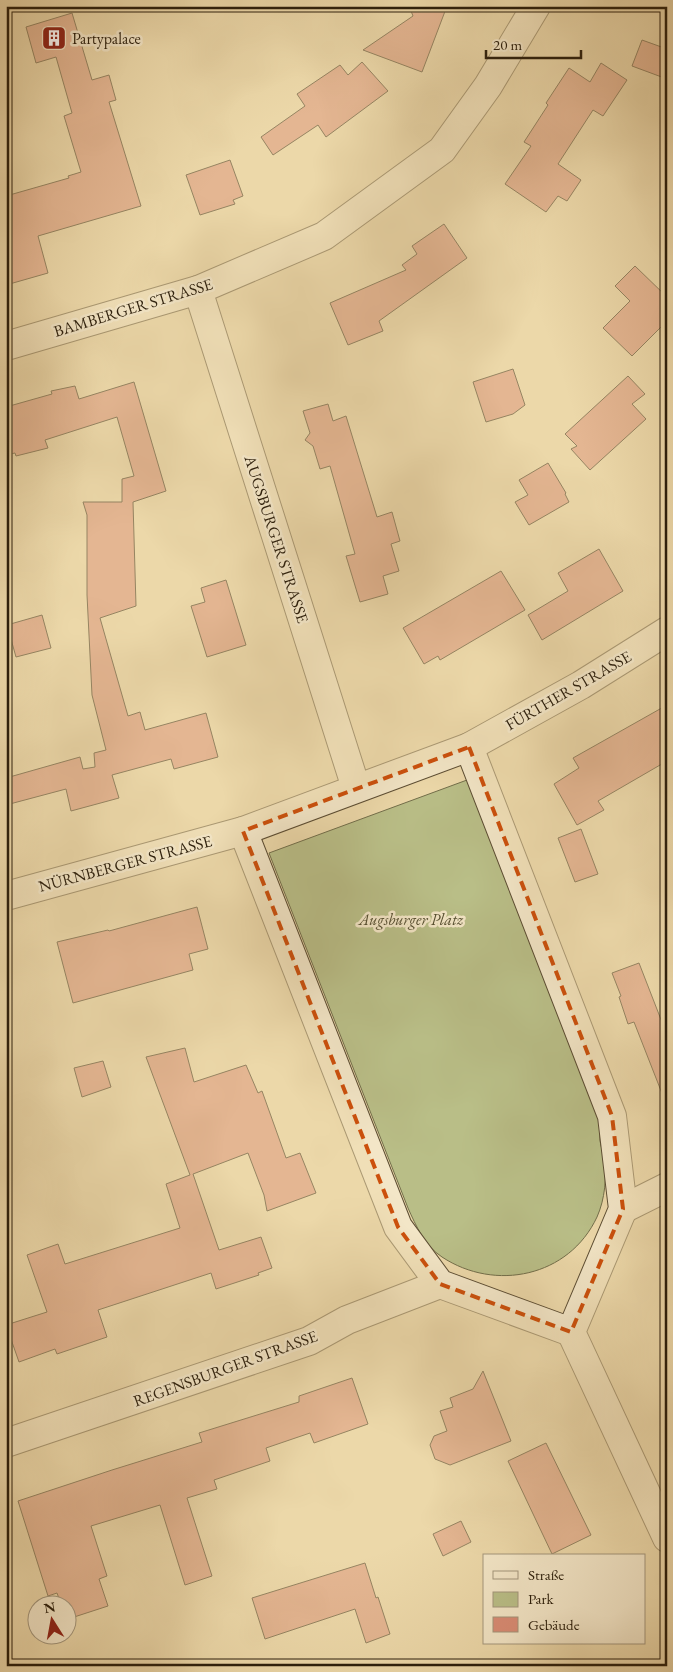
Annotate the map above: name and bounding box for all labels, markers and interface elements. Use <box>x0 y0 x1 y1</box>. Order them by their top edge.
building icon: Partypalace <box>41 25 67 51</box>
place label: Partypalace <box>72 28 141 49</box>
scale bar <box>486 28 580 60</box>
text: 20 m <box>493 35 522 54</box>
street label: BAMBERGER STRASSE <box>51 273 215 342</box>
street label: AUGSBURGER STRASSE <box>239 452 314 626</box>
street label: FÜRTHER STRASSE <box>501 646 635 735</box>
street label: NÜRNBERGER STRASSE <box>36 830 214 897</box>
park label: Augsburger Platz <box>358 909 464 930</box>
street label: REGENSBURGER STRASSE <box>130 1325 320 1412</box>
legend <box>483 1554 646 1644</box>
text: Straße <box>528 1565 564 1584</box>
text: Park <box>528 1589 555 1608</box>
north arrow <box>28 1594 78 1644</box>
text: N <box>42 1597 57 1617</box>
text: Gebäude <box>528 1615 580 1634</box>

